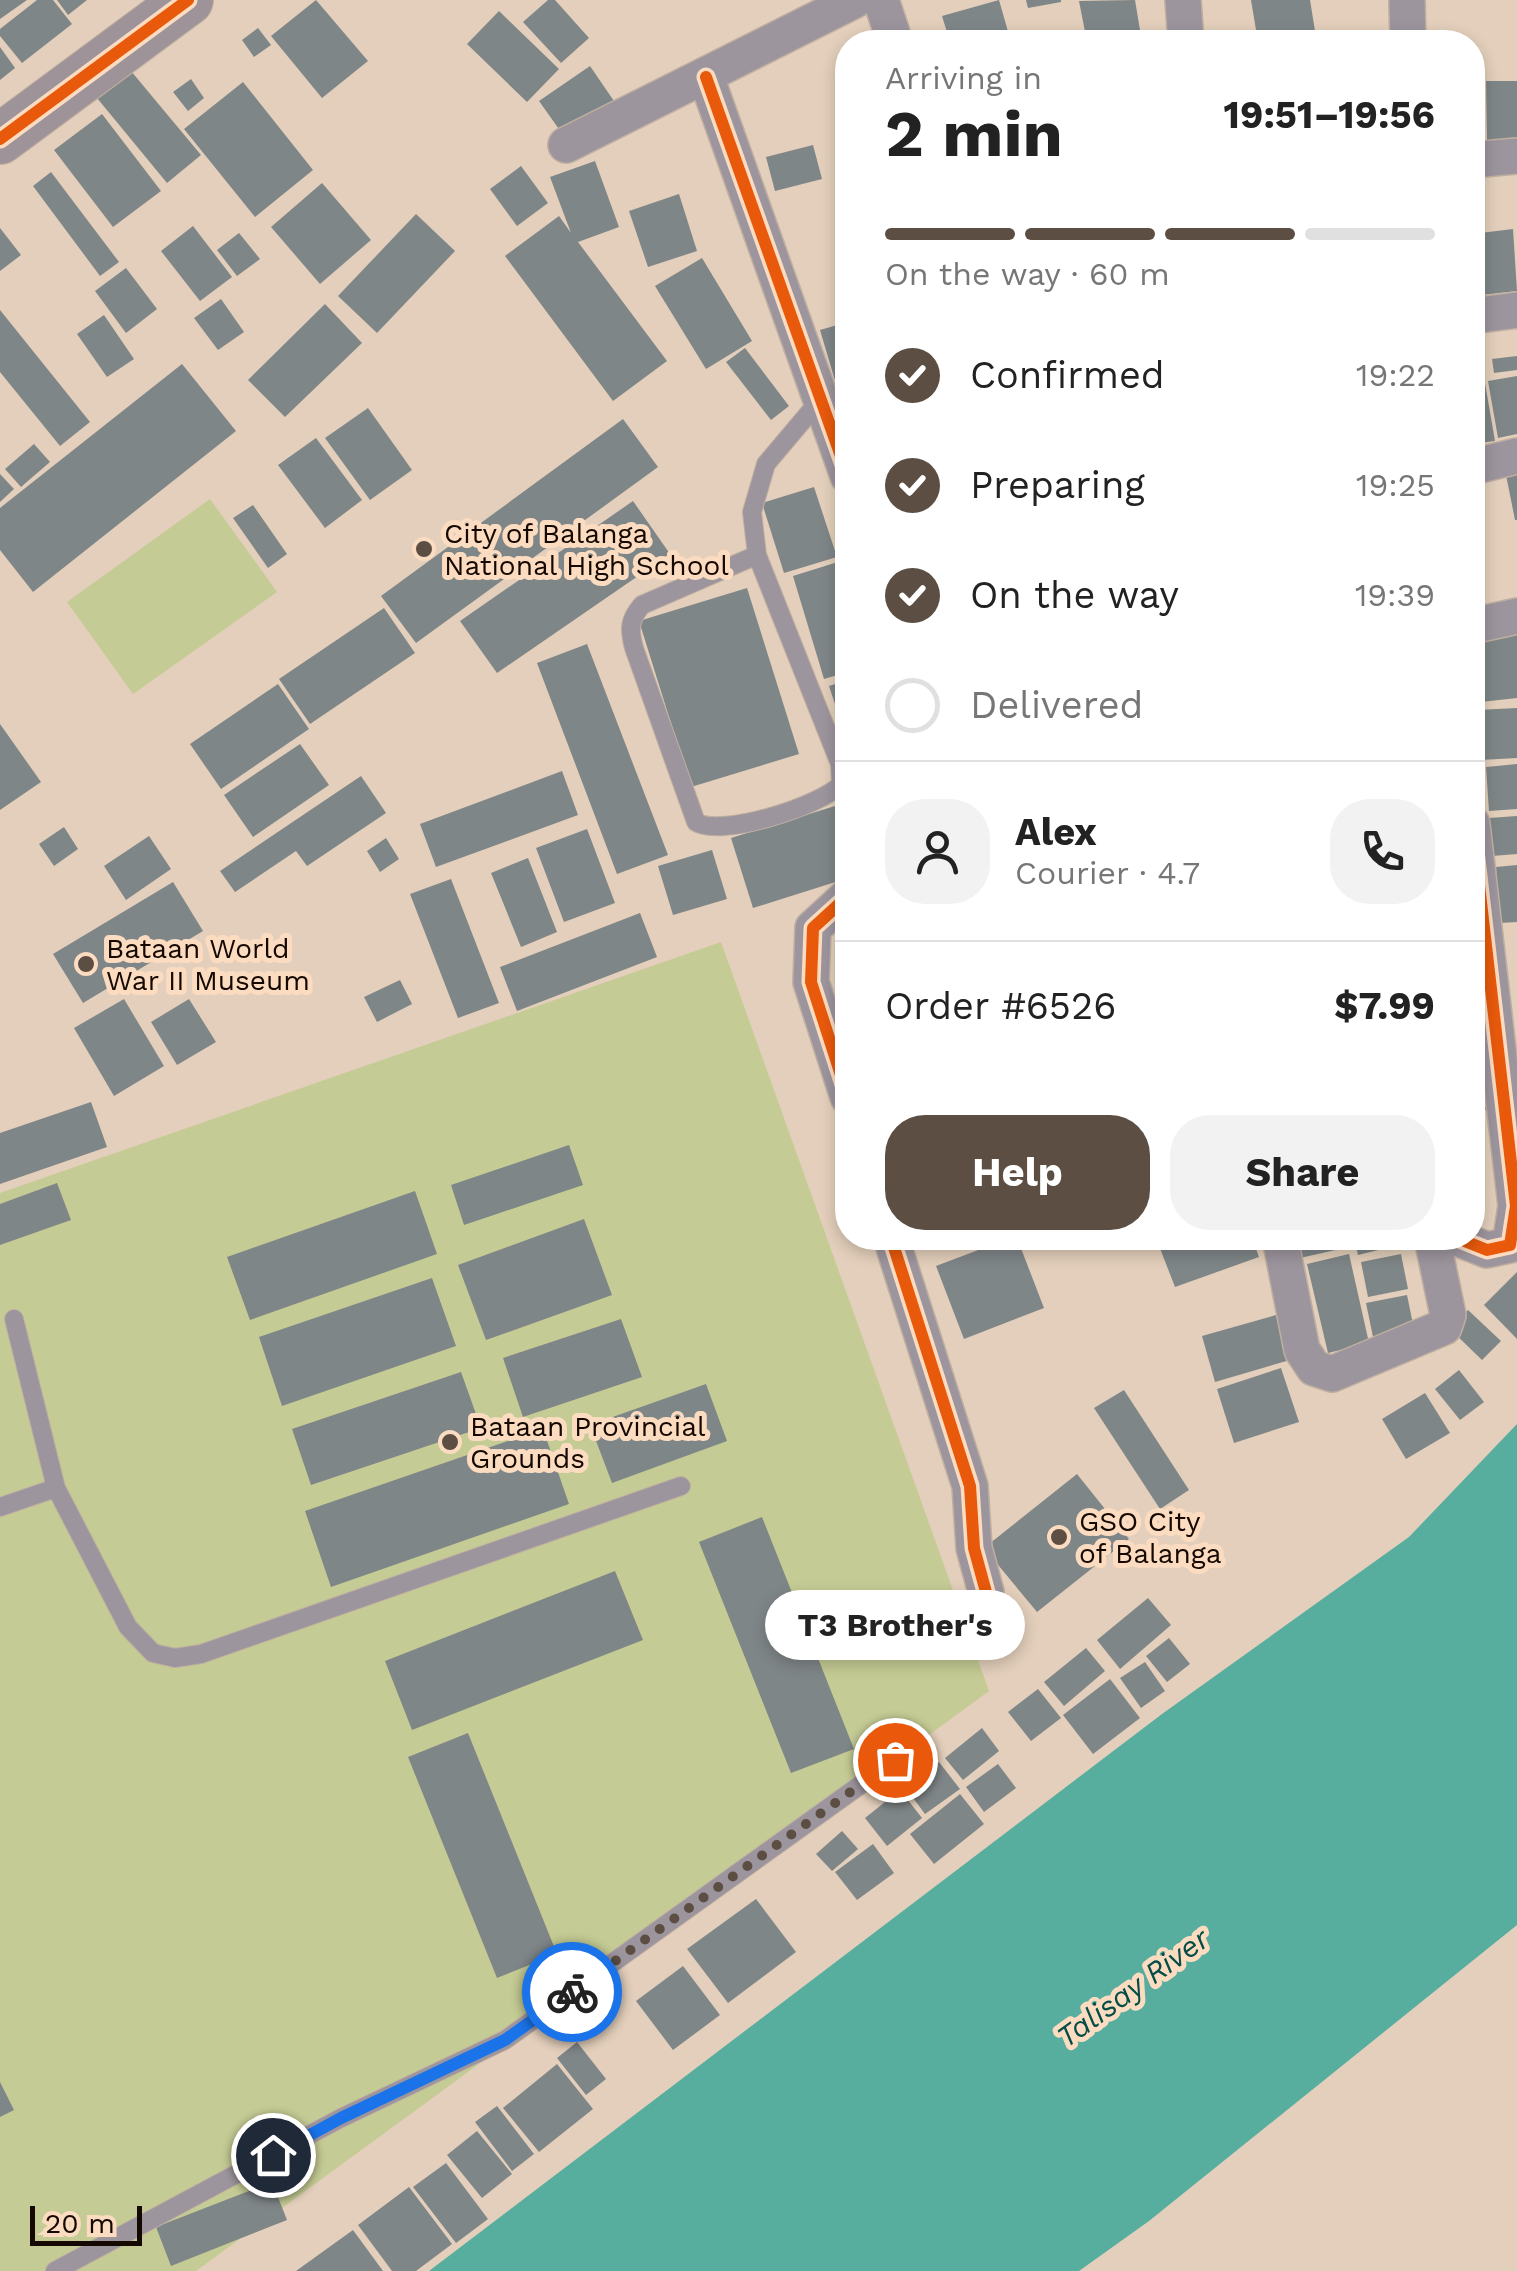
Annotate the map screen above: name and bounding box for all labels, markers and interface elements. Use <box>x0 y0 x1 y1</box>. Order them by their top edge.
text: Arriving in <box>885 59 1042 97</box>
text: 19:51–19:56 <box>1224 93 1435 137</box>
text: 2 min <box>885 96 1063 172</box>
text: On the way · 60 m <box>885 255 1170 293</box>
icon: check <box>885 348 940 403</box>
text: Confirmed <box>970 353 1165 397</box>
text: 19:22 <box>1356 356 1435 394</box>
icon: check <box>885 458 940 513</box>
text: Preparing <box>970 463 1145 507</box>
text: 19:25 <box>1356 466 1435 504</box>
place label: City of Balanga National High School <box>444 517 729 582</box>
marker: City of Balanga National High School <box>413 538 435 560</box>
icon: check <box>885 568 940 623</box>
text: On the way <box>970 573 1179 617</box>
text: 19:39 <box>1355 576 1435 614</box>
text: Delivered <box>970 683 1143 727</box>
button: person <box>885 799 990 904</box>
button: phone <box>1330 799 1435 904</box>
text: Alex <box>1015 810 1097 854</box>
text: Courier · 4.7 <box>1015 854 1200 892</box>
place label: Bataan World War II Museum <box>106 932 310 997</box>
marker: Bataan World War II Museum <box>75 953 97 975</box>
text: Order #6526 <box>885 984 1116 1028</box>
text: $7.99 <box>1334 984 1435 1028</box>
button: Help <box>885 1115 1150 1230</box>
button: Share <box>1170 1115 1435 1230</box>
place label: Bataan Provincial Grounds <box>470 1410 706 1475</box>
marker: Bataan Provincial Grounds <box>439 1431 461 1453</box>
place label: GSO City of Balanga <box>1079 1505 1222 1570</box>
marker: GSO City of Balanga <box>1048 1526 1070 1548</box>
callout: T3 Brother's <box>765 1590 1025 1660</box>
text: T3 Brother's <box>798 1606 992 1644</box>
pin <box>853 1718 938 1803</box>
icon: bag <box>868 1733 923 1788</box>
water label: Talisay River <box>1050 1920 1217 2054</box>
courier <box>522 1942 622 2042</box>
icon: bike <box>545 1965 600 2020</box>
pin <box>231 2113 316 2198</box>
icon: home <box>246 2128 301 2183</box>
scale bar <box>30 2201 142 2246</box>
text: 20 m <box>45 2207 115 2240</box>

